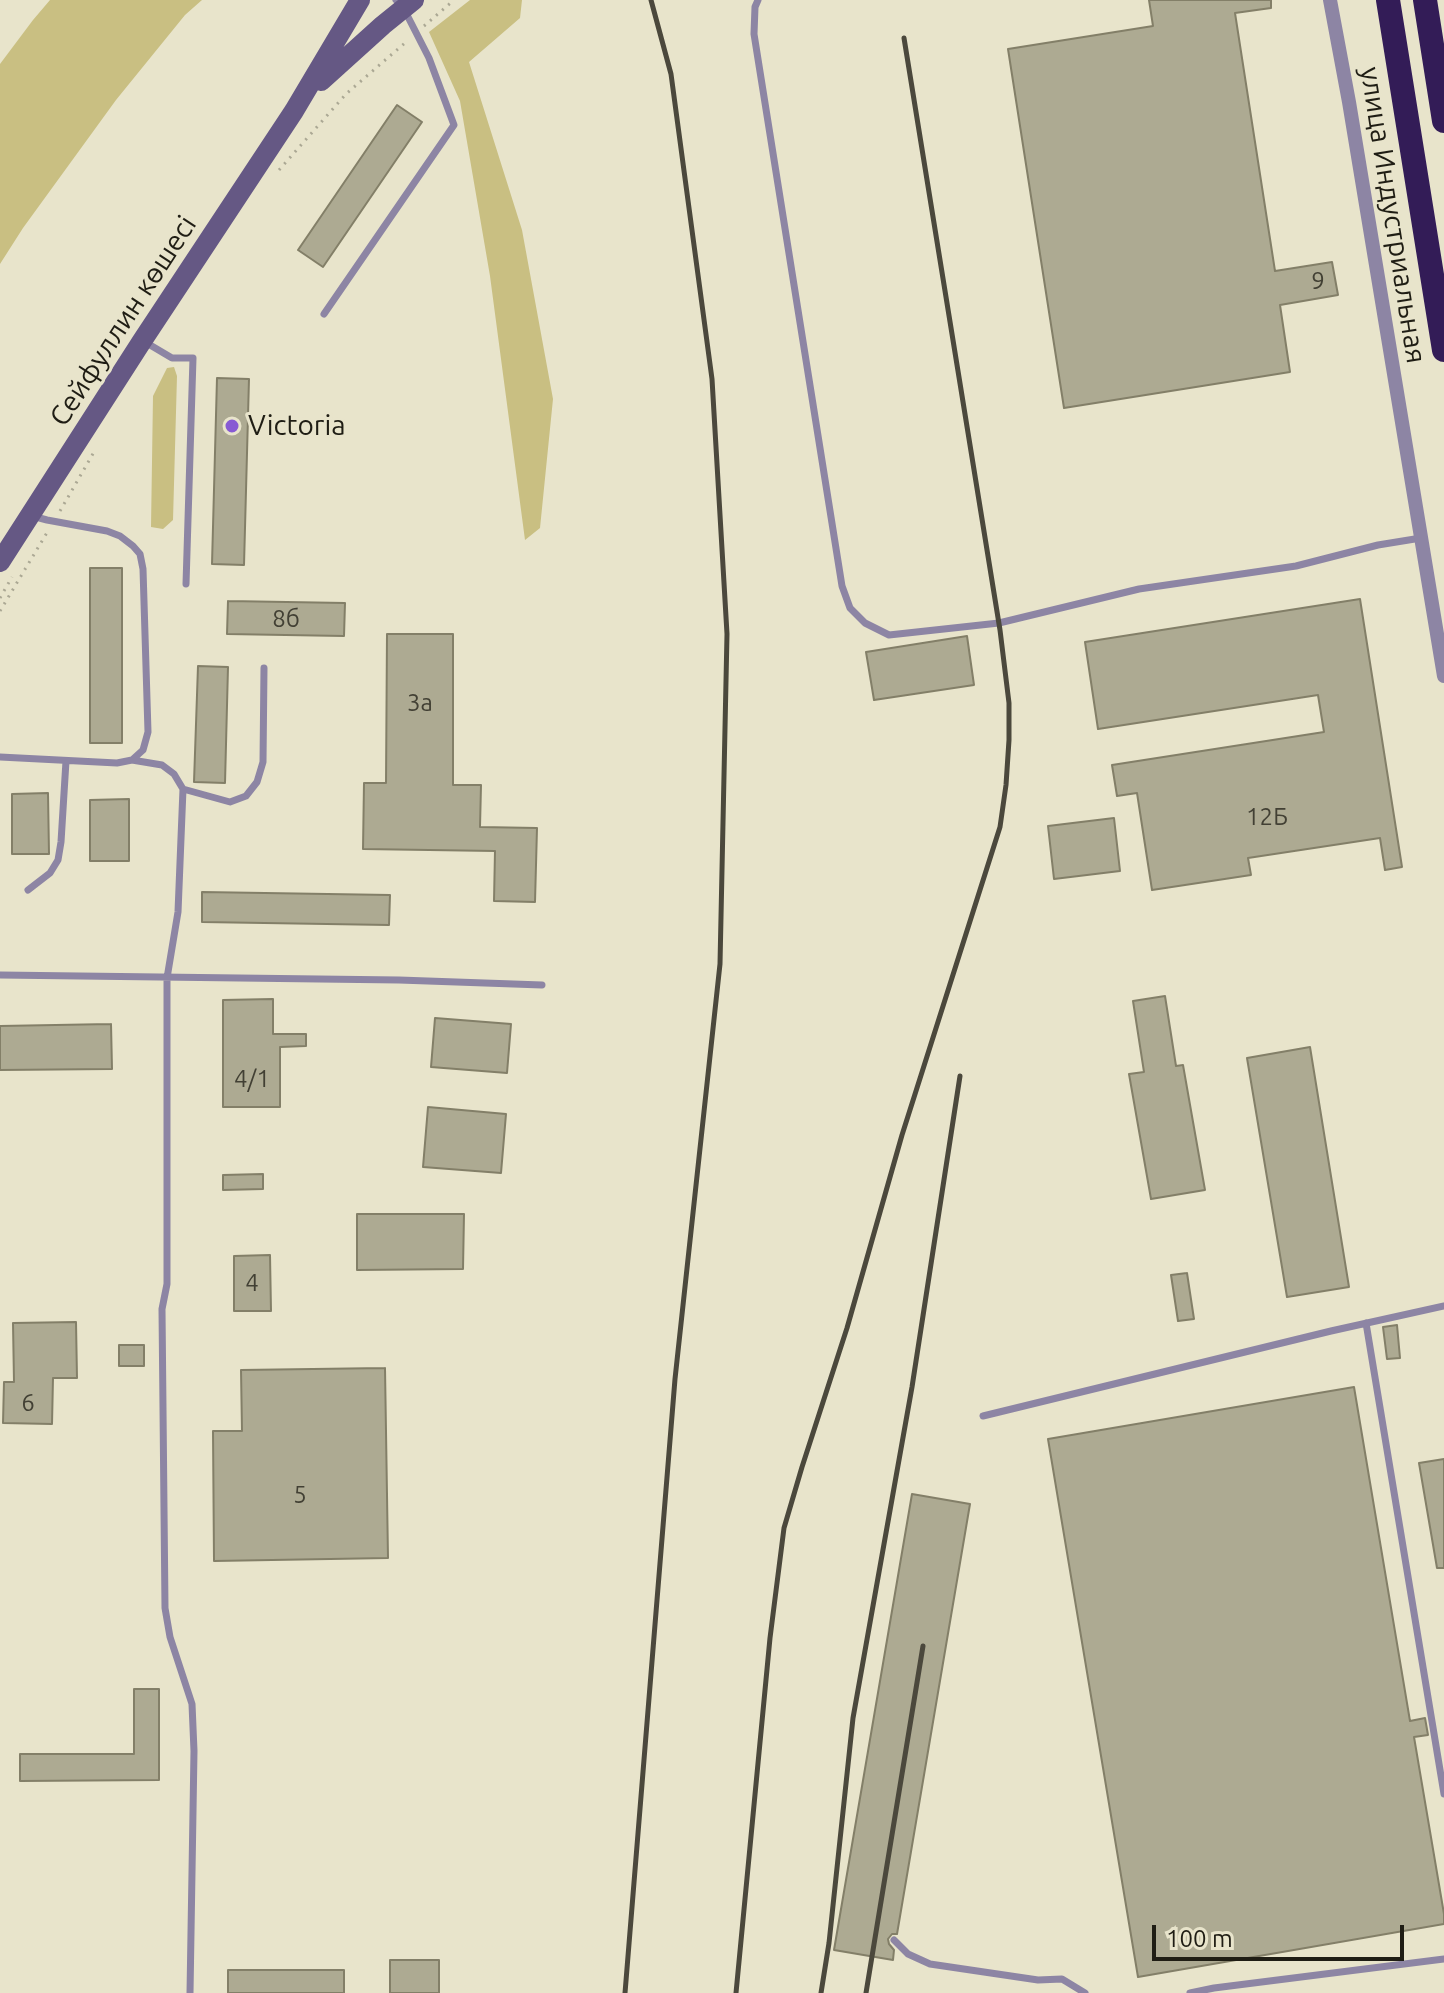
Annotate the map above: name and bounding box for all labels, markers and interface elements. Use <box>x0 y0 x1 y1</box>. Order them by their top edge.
street label: улица Индустриальная <box>1353 64 1433 366</box>
street label: Сейфуллин көшесі <box>43 210 203 432</box>
house number: 9 <box>1311 267 1325 295</box>
place label: Victoria <box>248 409 346 443</box>
marker: Victoria <box>223 417 241 435</box>
house number: 8б <box>272 605 300 633</box>
house number: 3а <box>407 689 433 717</box>
house number: 12Б <box>1246 803 1288 831</box>
house number: 4/1 <box>234 1065 270 1093</box>
house number: 4 <box>245 1269 259 1297</box>
house number: 6 <box>21 1389 35 1417</box>
house number: 5 <box>293 1481 307 1509</box>
scale bar <box>1156 1909 1408 1959</box>
text: 100 m <box>1166 1925 1233 1952</box>

